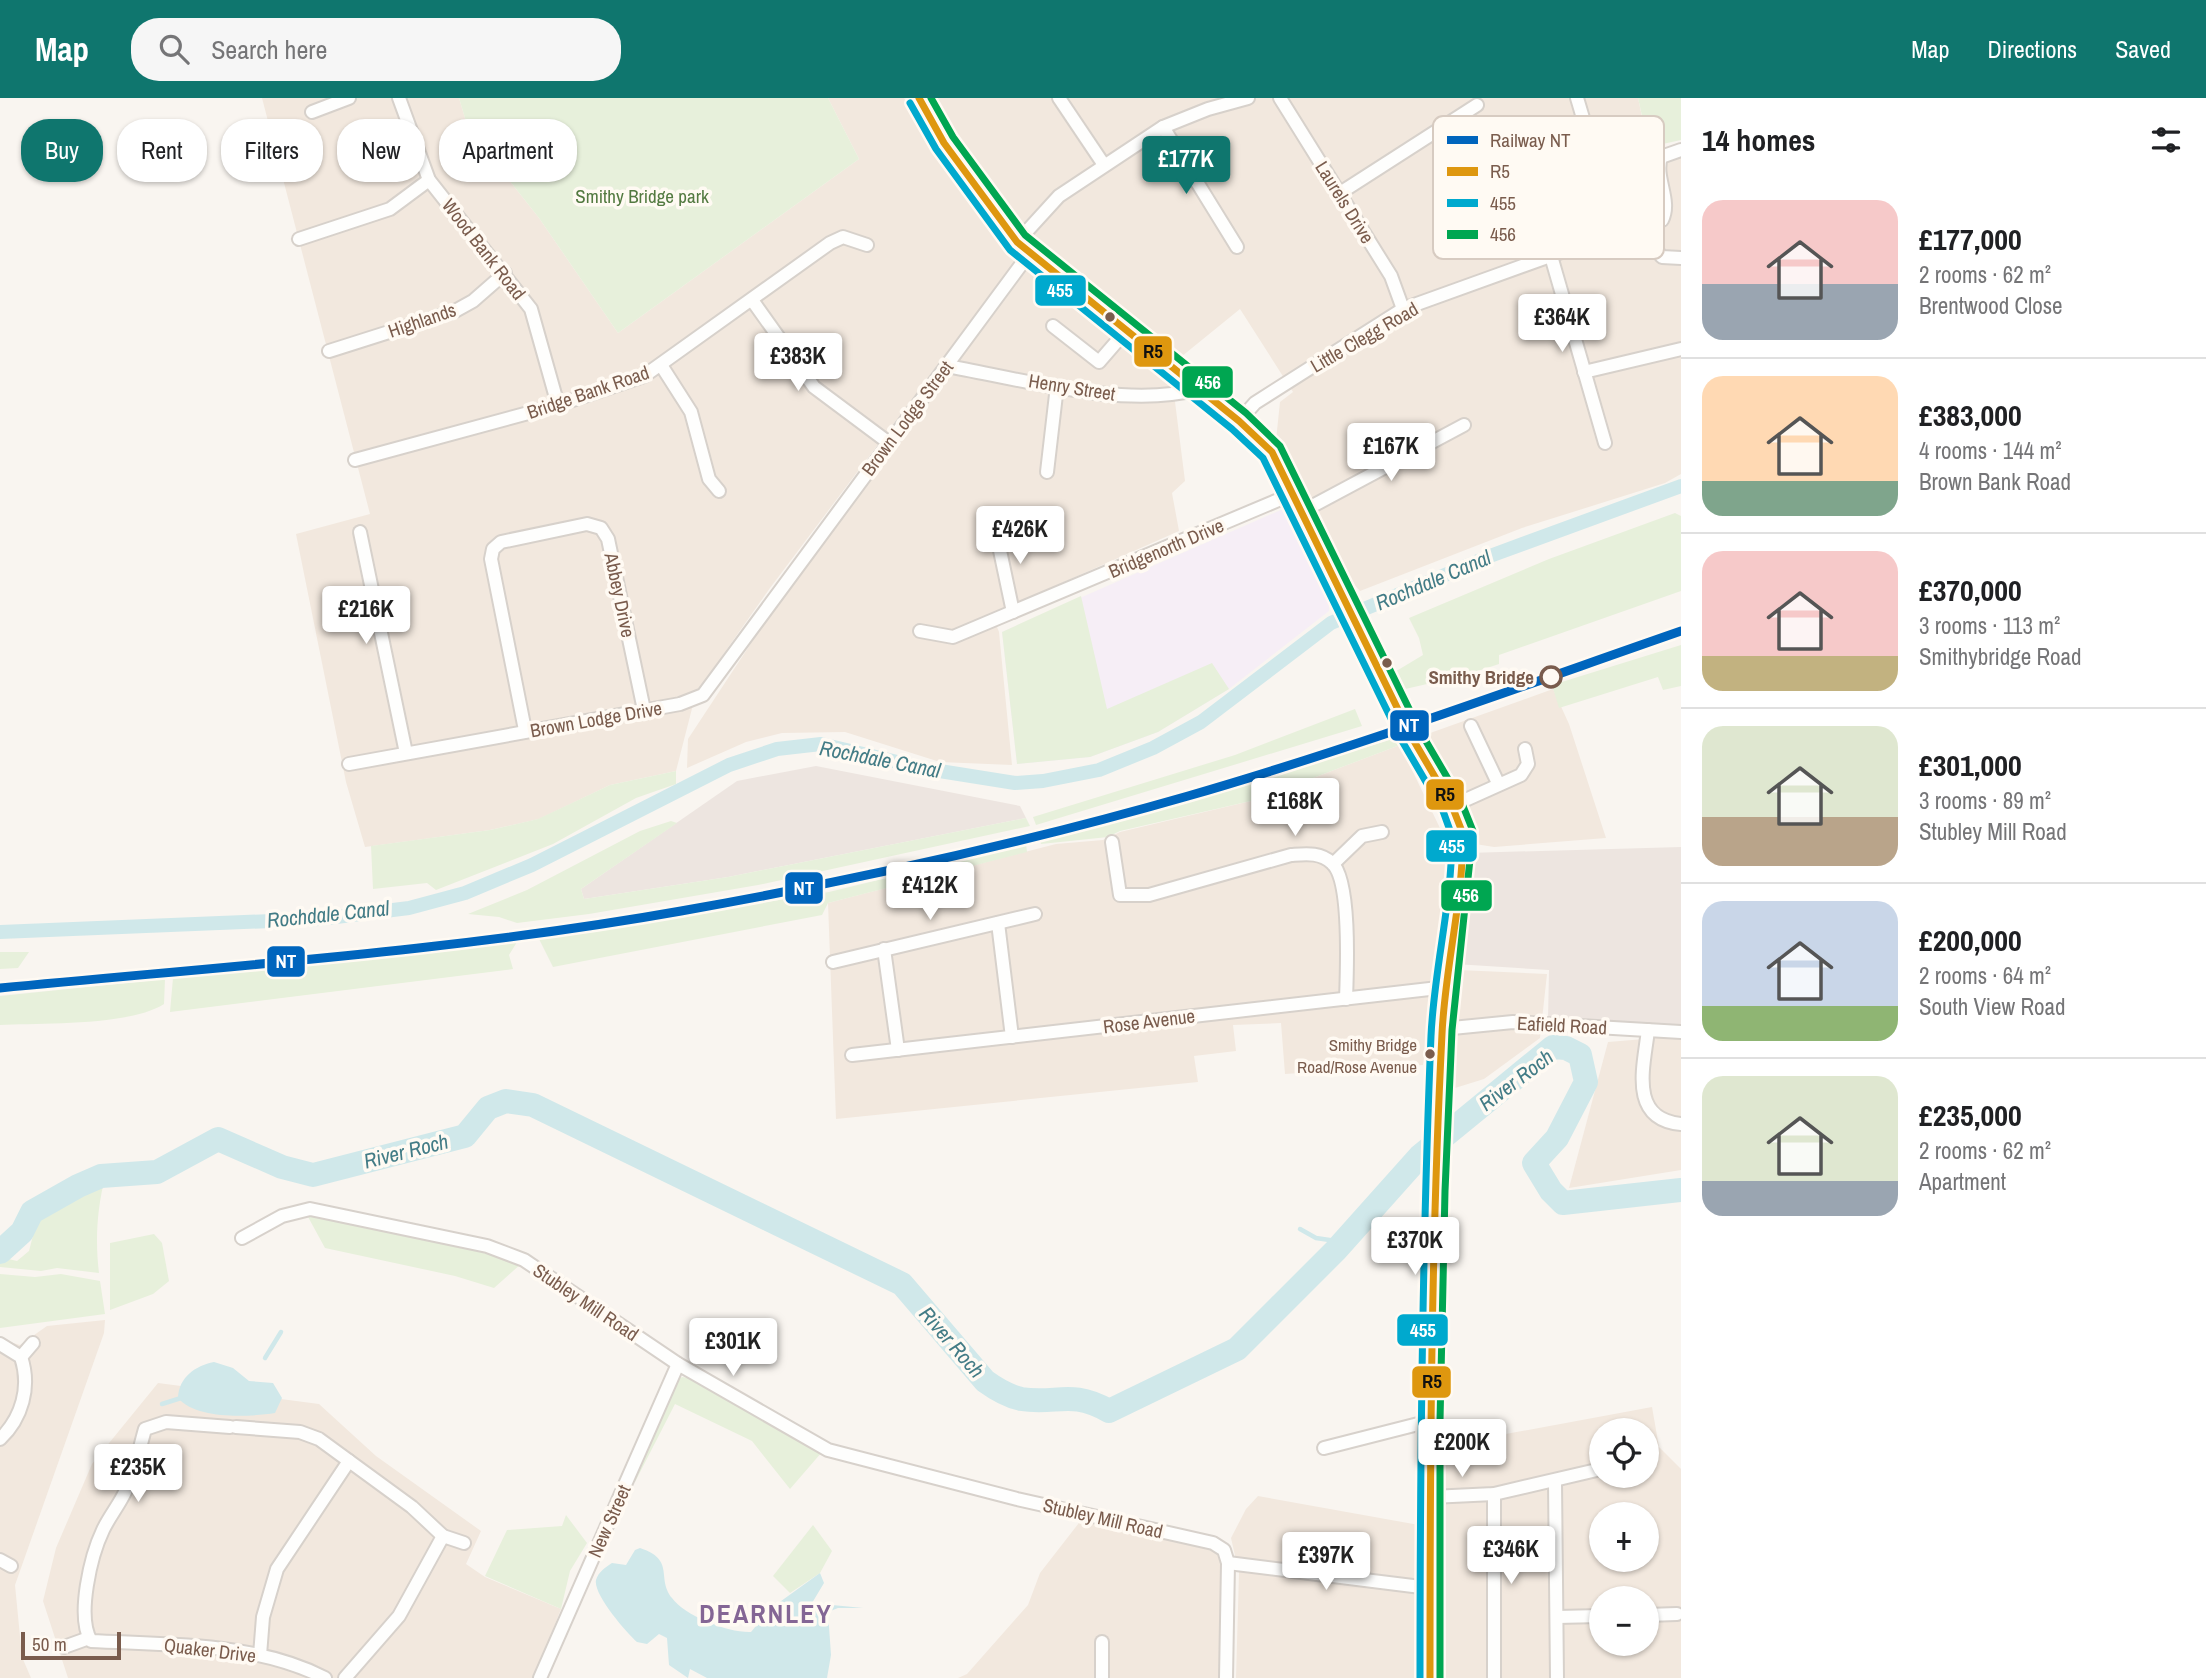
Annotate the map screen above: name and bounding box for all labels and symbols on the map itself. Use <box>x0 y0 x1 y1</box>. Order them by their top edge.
legend <box>1433 116 1664 259</box>
text: Railway NT <box>1490 127 1571 153</box>
pin: £177K <box>1137 136 1235 196</box>
street label: Laurels Drive <box>1309 156 1381 248</box>
text: R5 <box>1490 158 1510 184</box>
park label: Smithy Bridge park <box>575 183 709 209</box>
text: 455 <box>1490 190 1516 216</box>
street label: Wood Bank Road <box>436 193 532 305</box>
text: 456 <box>1490 221 1516 247</box>
line badge: 455 <box>1034 274 1087 307</box>
text: 455 <box>1047 277 1073 303</box>
pin: £364K <box>1513 294 1611 354</box>
street label: Highlands <box>385 296 460 344</box>
street label: Little Clegg Road <box>1305 296 1423 378</box>
unlabelled marker <box>1103 310 1117 324</box>
pin: £383K <box>749 334 847 393</box>
line badge: R5 <box>1133 335 1173 368</box>
text: R5 <box>1143 338 1163 364</box>
street label: Brown Lodge Street <box>855 355 959 481</box>
street label: Bridge Bank Road <box>524 359 652 425</box>
line badge: 456 <box>1181 365 1234 399</box>
street label: Henry Street <box>1027 367 1118 407</box>
text: 456 <box>1195 369 1221 395</box>
pin: £167K <box>1342 424 1440 483</box>
pin: £426K <box>971 506 1069 566</box>
street label: Bridgenorth Drive <box>1104 512 1228 584</box>
water label: Rochdale Canal <box>1371 542 1496 617</box>
street label: Abbey Drive <box>598 549 642 640</box>
pin: £216K <box>317 587 415 646</box>
unlabelled marker <box>1380 656 1394 670</box>
place label: Smithy Bridge <box>1428 664 1534 690</box>
marker: Smithy Bridge <box>1540 666 1562 688</box>
street label: Brown Lodge Drive <box>528 695 664 743</box>
line badge: NT <box>1389 709 1430 742</box>
text: NT <box>1399 712 1420 738</box>
water label: Rochdale Canal <box>817 733 944 785</box>
pin: £168K <box>1246 778 1344 838</box>
line badge: R5 <box>1425 778 1465 811</box>
text: R5 <box>1435 781 1455 807</box>
line badge: 455 <box>1425 829 1478 863</box>
text: 455 <box>1439 833 1465 859</box>
pin: £412K <box>881 862 979 922</box>
line badge: NT <box>784 871 824 905</box>
text: NT <box>794 875 815 901</box>
line badge: 456 <box>1440 879 1493 912</box>
text: 456 <box>1453 882 1479 908</box>
water label: Rochdale Canal <box>266 893 392 935</box>
line badge: NT <box>266 945 306 978</box>
text: NT <box>276 948 297 974</box>
street label: Rose Avenue <box>1102 1002 1196 1040</box>
street label: Eafield Road <box>1516 1010 1608 1040</box>
place label: Smithy Bridge Road/Rose Avenue <box>1297 1033 1417 1078</box>
water label: River Roch <box>1473 1043 1559 1117</box>
marker: Smithy Bridge Road/Rose Avenue <box>1423 1047 1437 1061</box>
water label: River Roch <box>361 1127 451 1175</box>
pin: £370K <box>1366 1218 1464 1277</box>
street label: Stubley Mill Road <box>528 1257 644 1347</box>
water label: River Roch <box>913 1300 991 1384</box>
line badge: 455 <box>1396 1313 1449 1347</box>
text: 455 <box>1410 1317 1436 1343</box>
pin: £301K <box>684 1318 782 1378</box>
line badge: R5 <box>1411 1365 1452 1399</box>
text: R5 <box>1422 1368 1442 1394</box>
pin: £200K <box>1413 1420 1511 1479</box>
pin: £235K <box>89 1444 187 1504</box>
street label: New Street <box>581 1480 637 1561</box>
street label: Stubley Mill Road <box>1041 1492 1165 1544</box>
pin: £346K <box>1462 1526 1560 1586</box>
pin: £397K <box>1277 1532 1375 1592</box>
district label: DEARNLEY <box>699 1596 833 1631</box>
scale bar <box>21 1629 121 1661</box>
street label: Quaker Drive <box>162 1631 258 1669</box>

